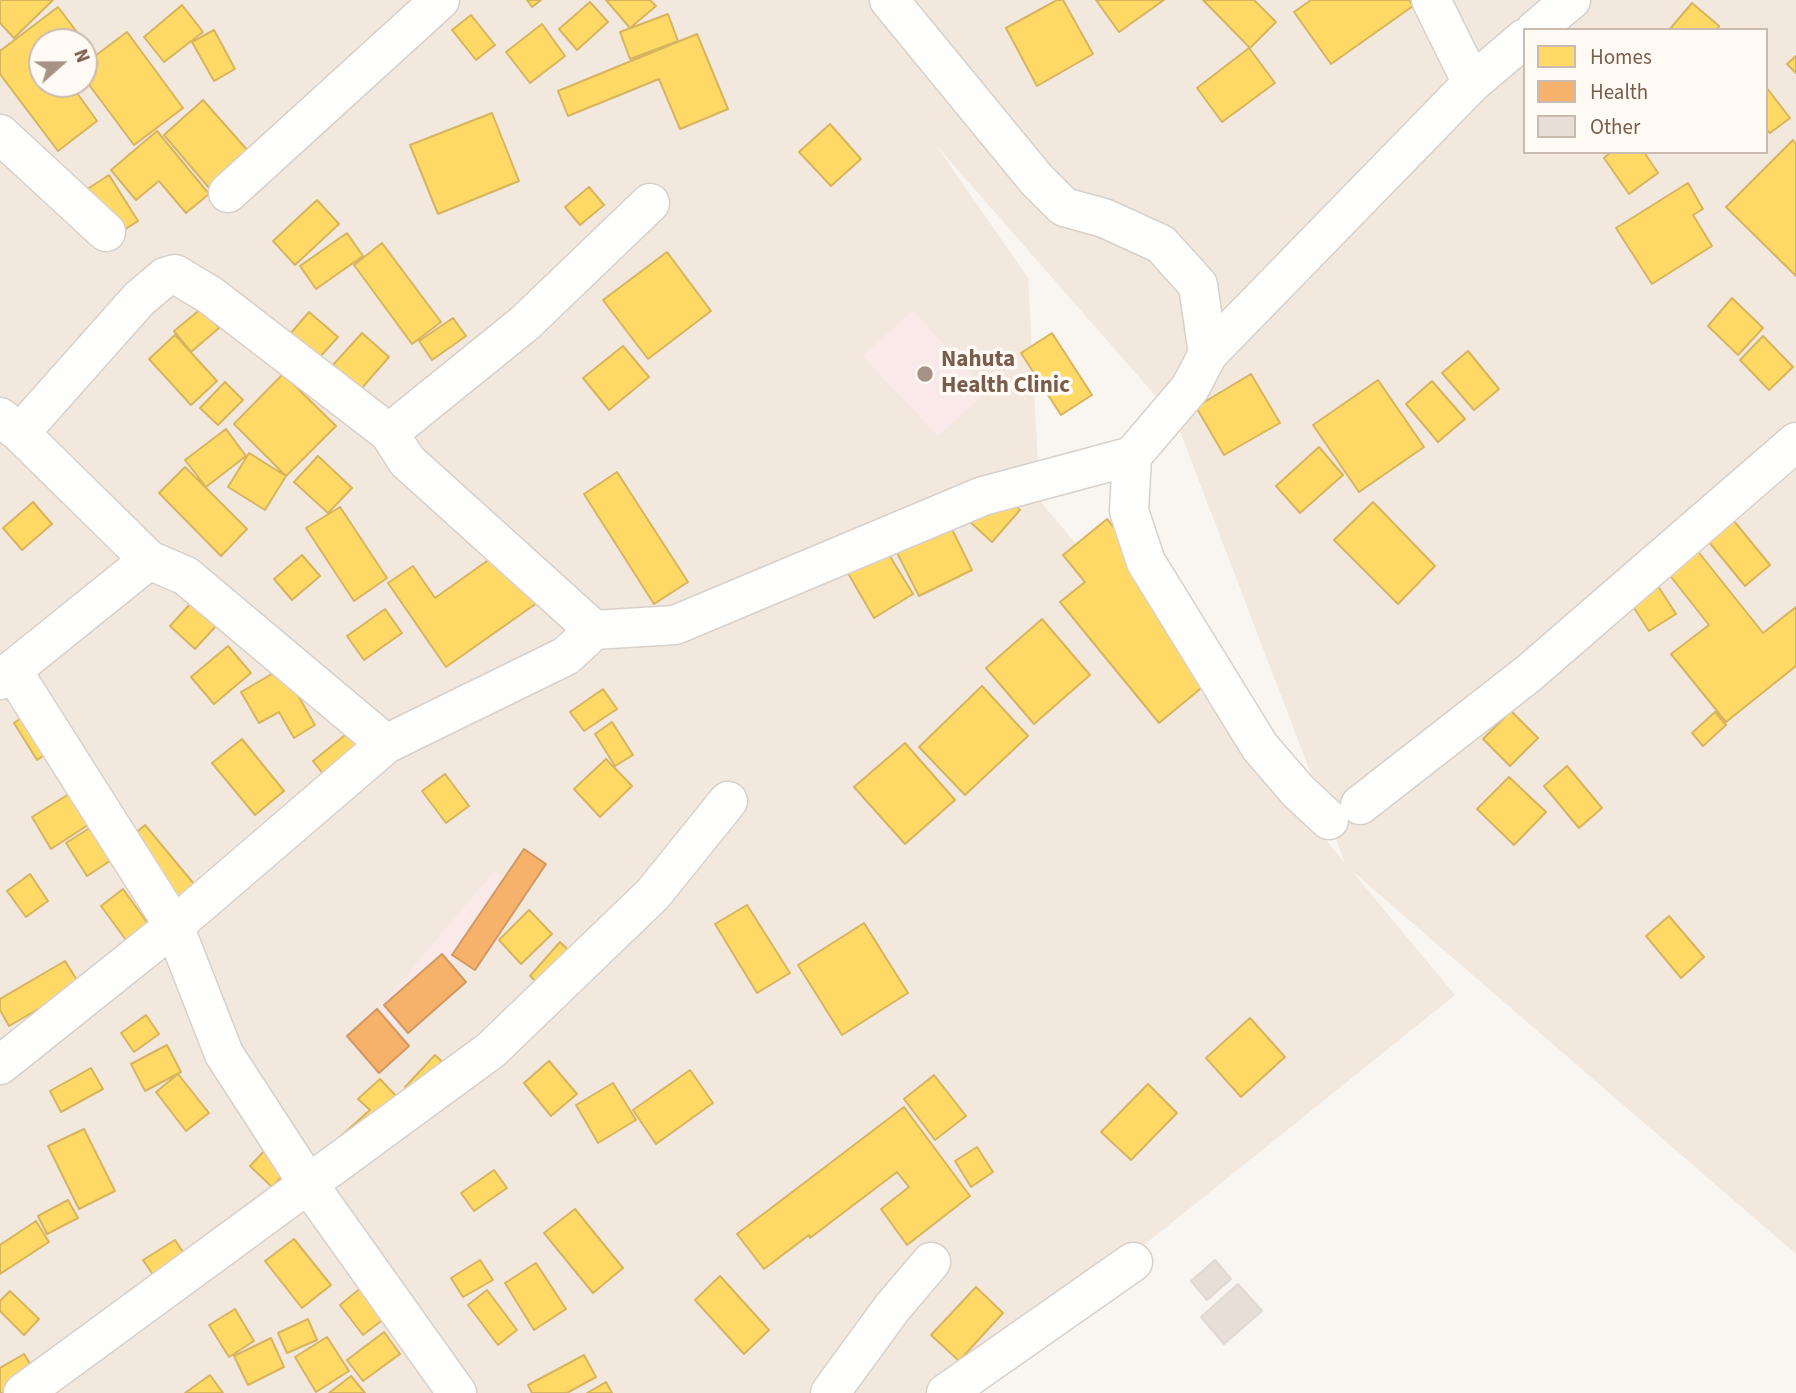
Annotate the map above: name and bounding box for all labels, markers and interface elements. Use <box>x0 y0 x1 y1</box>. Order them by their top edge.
north arrow <box>28 28 98 98</box>
legend <box>1523 28 1768 154</box>
text: Homes <box>1590 42 1652 72</box>
text: N <box>66 45 96 67</box>
text: Health <box>1590 77 1648 107</box>
text: Other <box>1590 112 1640 142</box>
place label: Nahuta Health Clinic <box>941 347 1070 401</box>
marker: Nahuta Health Clinic <box>915 364 935 384</box>

